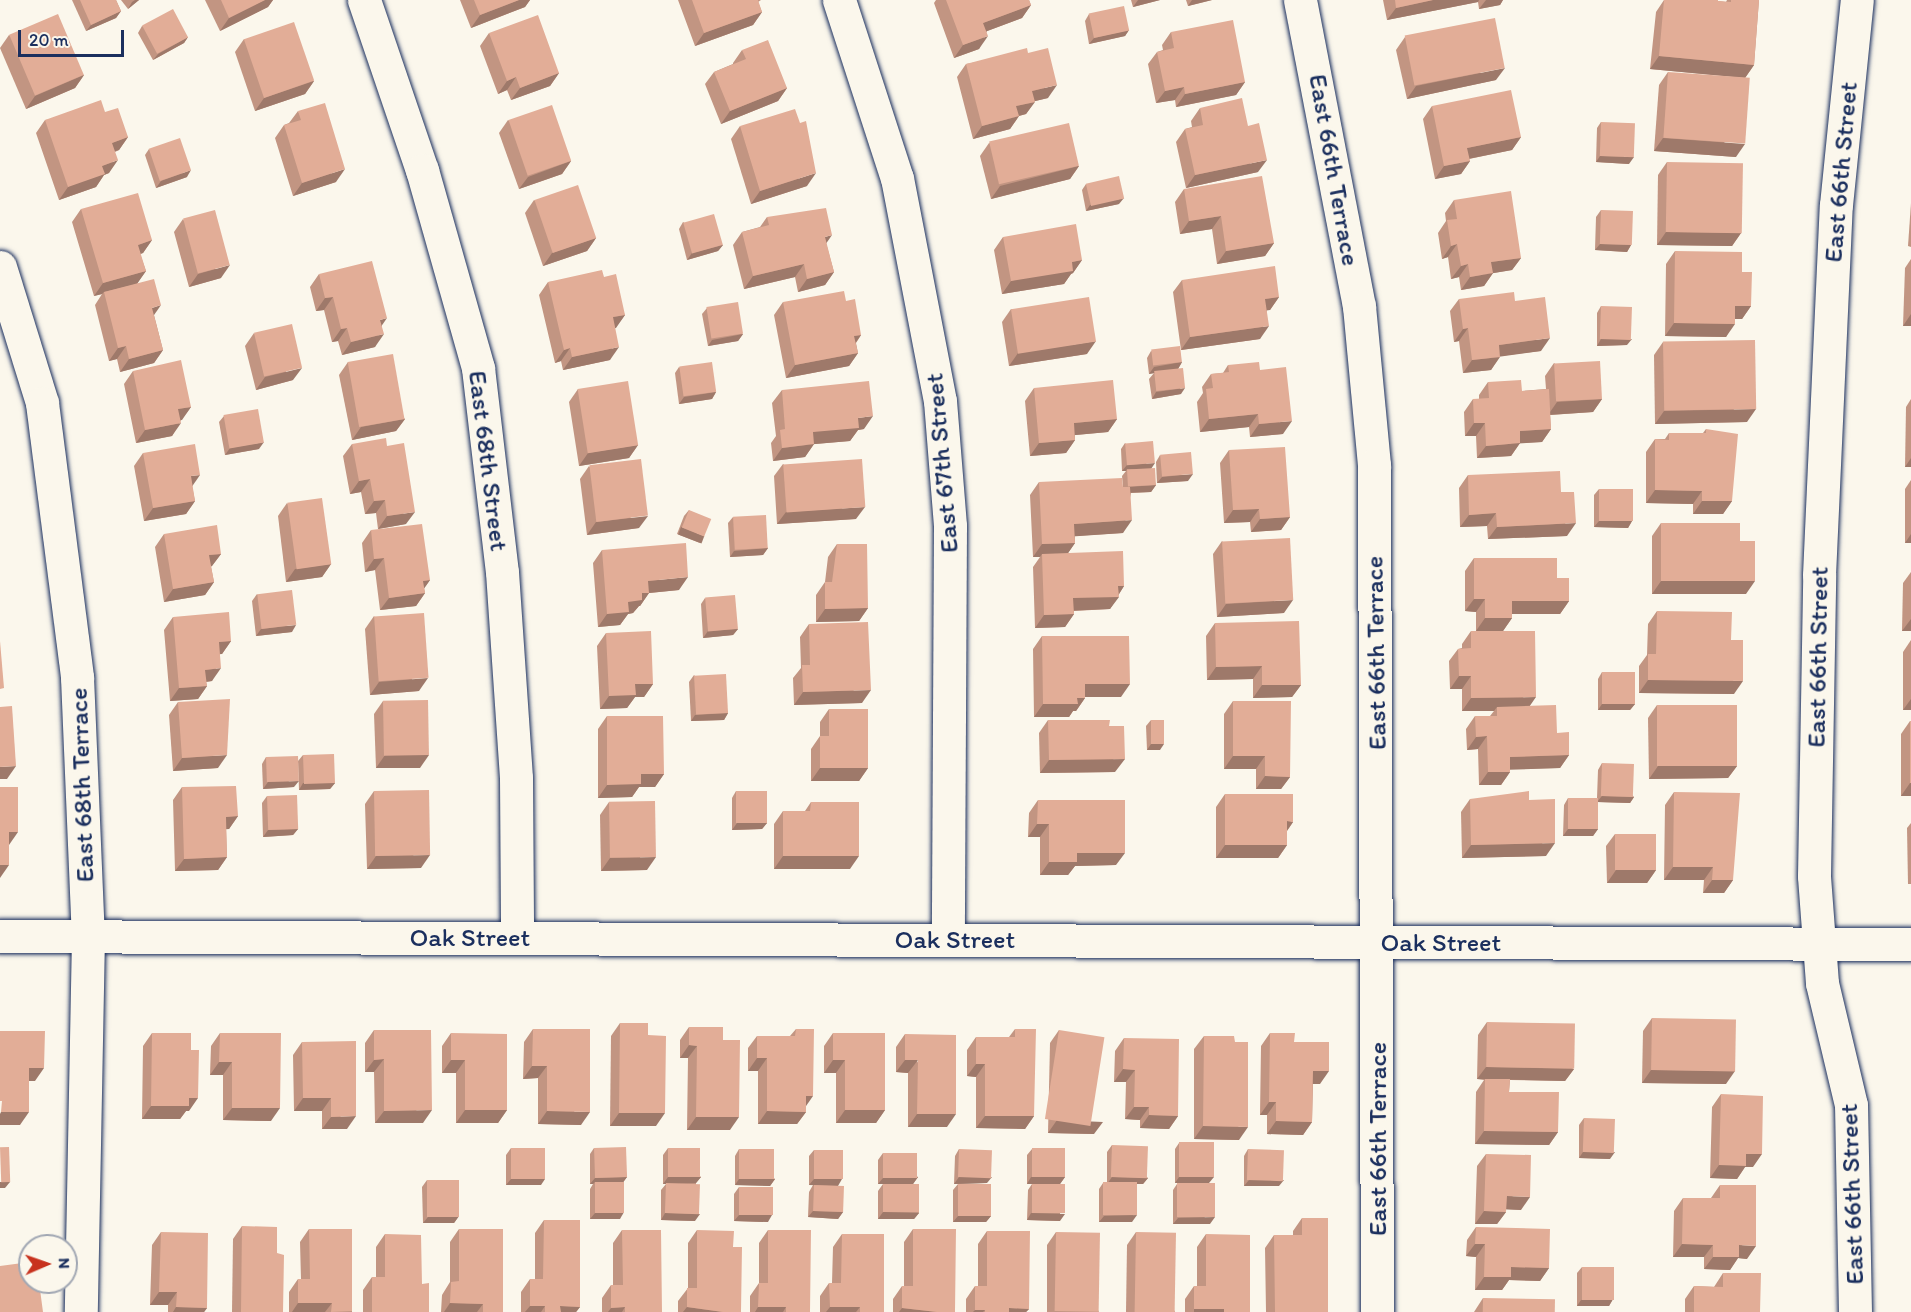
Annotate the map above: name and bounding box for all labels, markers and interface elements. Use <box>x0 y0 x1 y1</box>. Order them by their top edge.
scale bar <box>21 18 128 56</box>
text: 20 m <box>29 29 69 51</box>
street label: East 66th Terrace <box>1302 72 1366 268</box>
street label: East 66th Street <box>1818 81 1864 263</box>
street label: East 68th Street <box>462 369 514 553</box>
street label: East 67th Street <box>919 372 965 554</box>
street label: East 66th Terrace <box>1359 556 1393 750</box>
street label: East 66th Street <box>1801 567 1835 747</box>
street label: East 68th Terrace <box>63 688 101 882</box>
street label: Oak Street <box>410 922 530 954</box>
street label: Oak Street <box>895 924 1015 956</box>
street label: Oak Street <box>1381 927 1501 959</box>
street label: East 66th Terrace <box>1362 1042 1394 1236</box>
street label: East 66th Street <box>1833 1103 1871 1285</box>
north arrow <box>18 1234 78 1294</box>
text: N <box>55 1258 74 1269</box>

